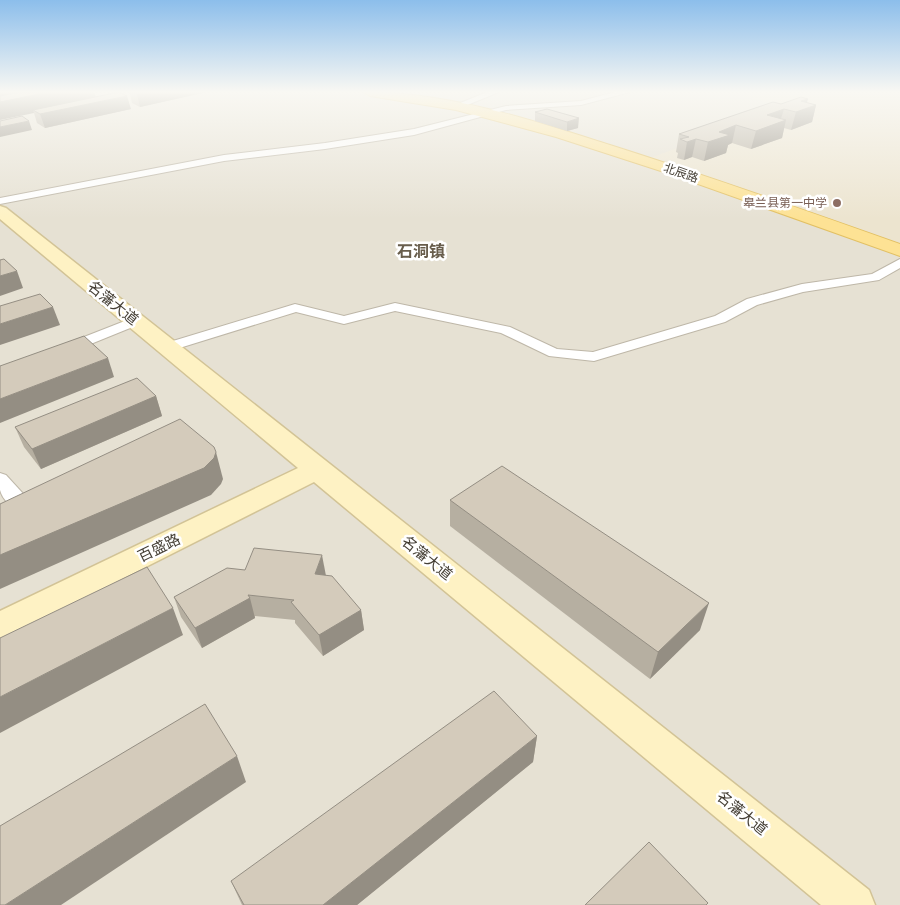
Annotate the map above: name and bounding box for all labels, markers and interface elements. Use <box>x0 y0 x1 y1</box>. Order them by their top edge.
street label: 北辰路 <box>662 160 701 185</box>
place label: 皋兰县第一中学 <box>743 195 827 209</box>
marker: 皋兰县第一中学 <box>831 197 843 209</box>
district label: 石洞镇 <box>397 241 445 260</box>
street label: 名藩大道 <box>85 276 143 328</box>
street label: 百盛路 <box>134 529 183 565</box>
street label: 名藩大道 <box>399 531 457 583</box>
street label: 名藩大道 <box>714 786 772 838</box>

